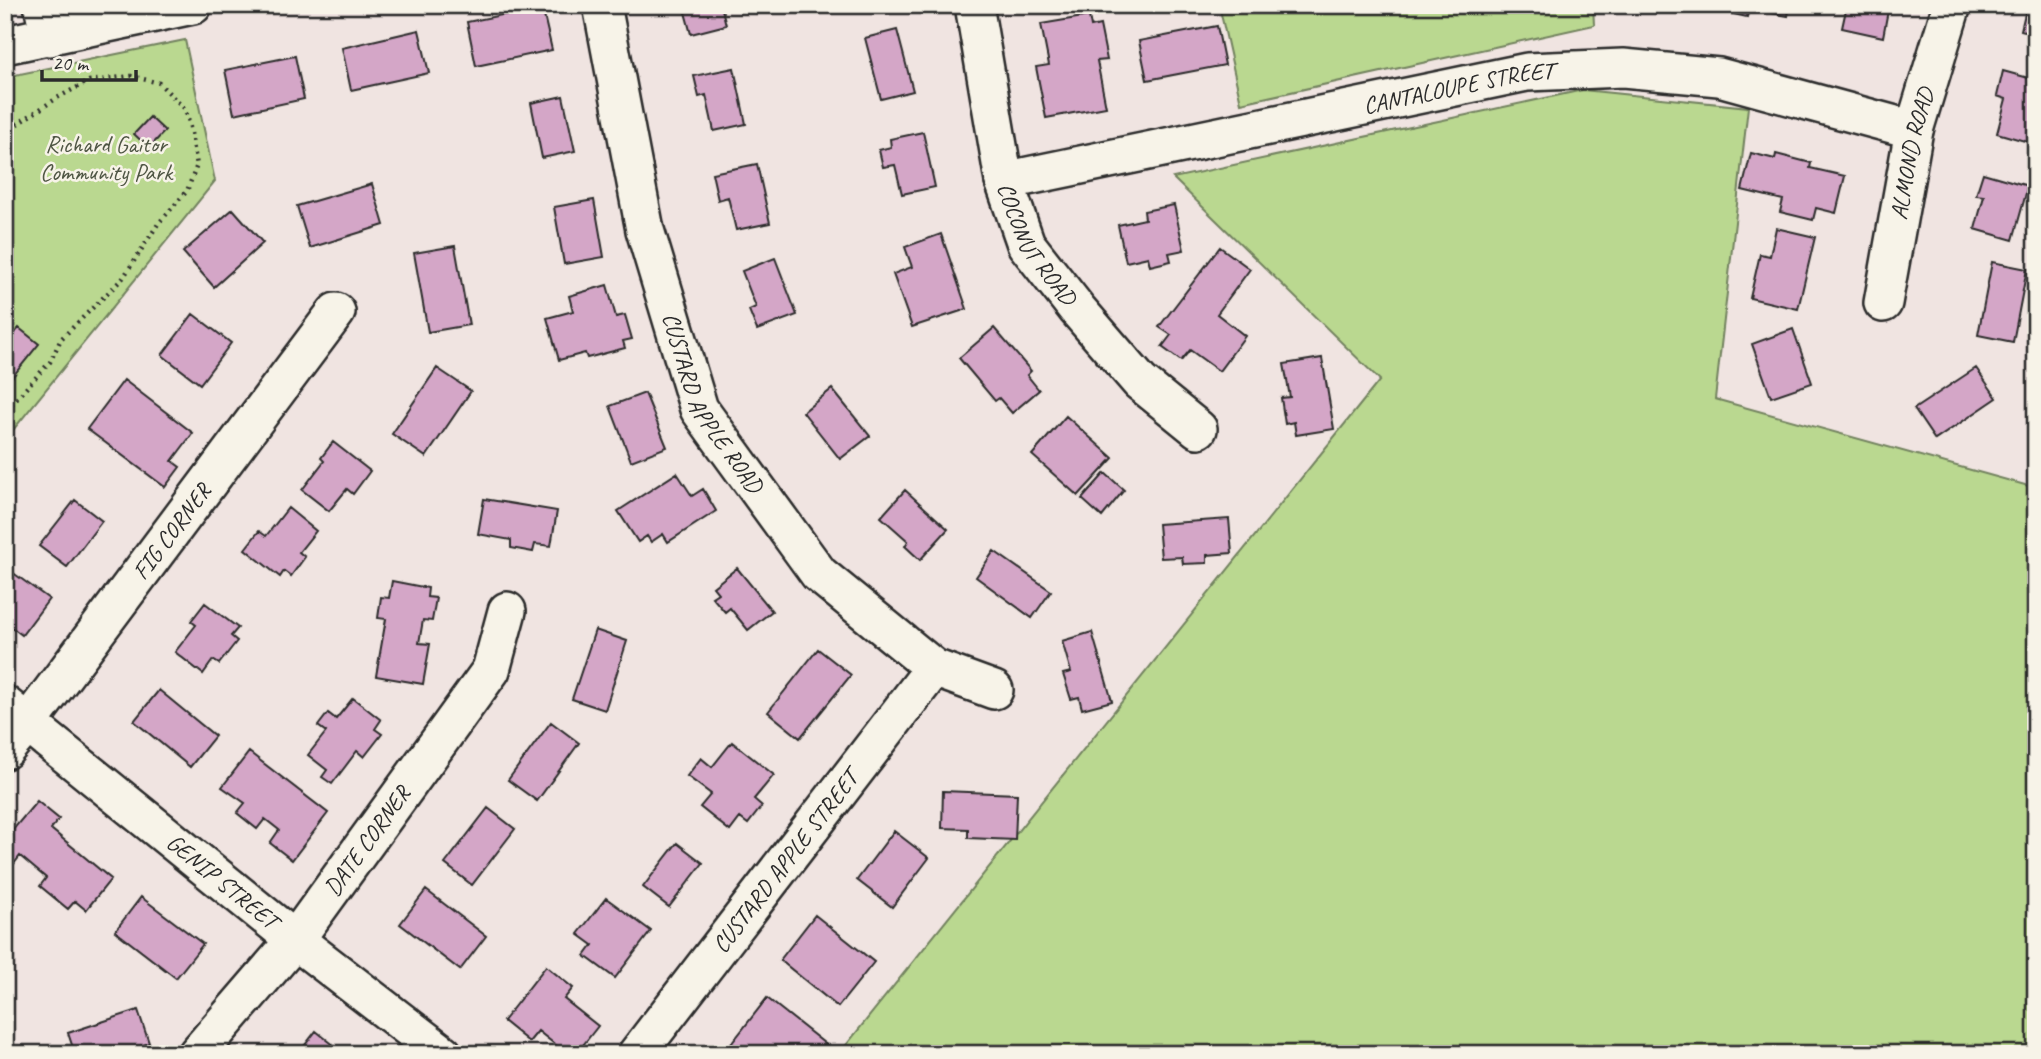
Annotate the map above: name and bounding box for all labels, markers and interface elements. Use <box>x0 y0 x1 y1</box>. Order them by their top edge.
scale bar <box>42 38 136 82</box>
text: 20 m <box>52 50 90 76</box>
street label: CANTALOUPE STREET <box>1361 56 1560 121</box>
street label: ALMOND ROAD <box>1883 82 1941 222</box>
park label: Richard Gaitor Community Park <box>40 129 174 187</box>
street label: COCONUT ROAD <box>991 179 1084 313</box>
street label: CUSTARD APPLE ROAD <box>656 309 771 500</box>
street label: FIG CORNER <box>126 475 219 586</box>
street label: CUSTARD APPLE STREET <box>706 759 869 959</box>
street label: DATE CORNER <box>317 778 418 902</box>
street label: GENIP STREET <box>161 827 288 939</box>

